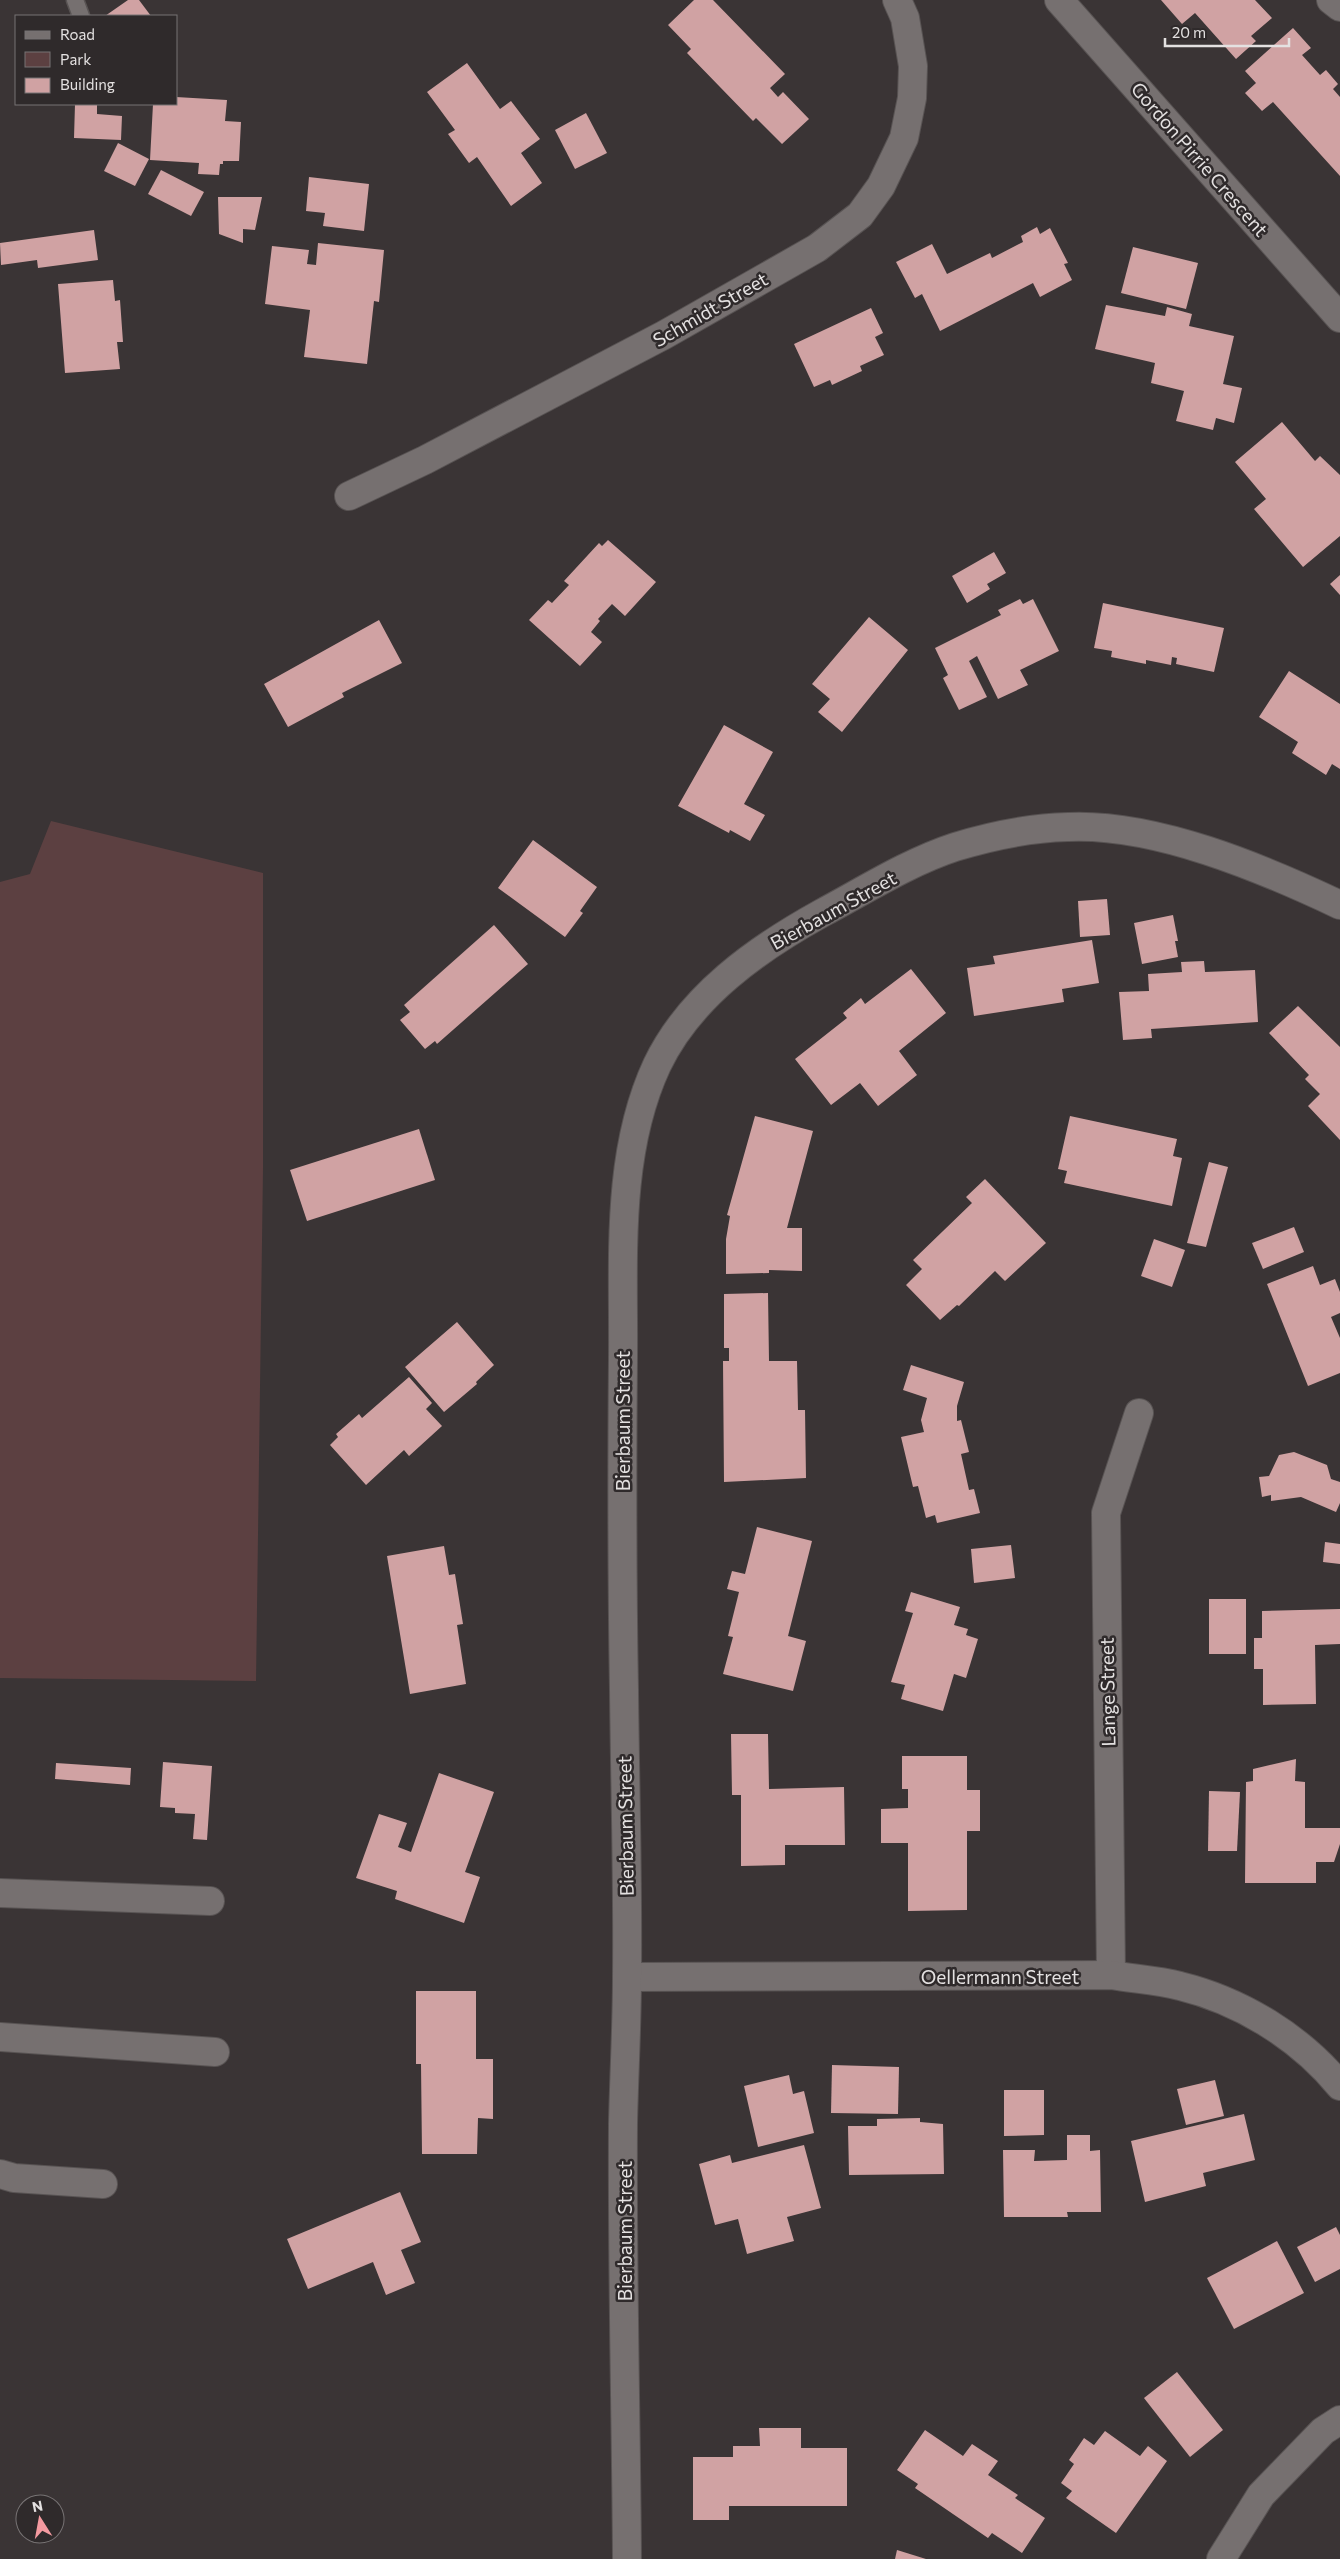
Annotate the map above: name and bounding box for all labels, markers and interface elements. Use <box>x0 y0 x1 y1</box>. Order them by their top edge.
legend <box>15 15 178 105</box>
scale bar <box>1165 15 1289 47</box>
text: 20 m <box>1172 23 1206 41</box>
text: Road <box>60 25 95 43</box>
text: Park <box>60 50 91 68</box>
text: Building <box>60 75 115 93</box>
street label: Gordon Pirrie Crescent <box>1127 77 1273 241</box>
street label: Schmidt Street <box>648 267 772 351</box>
street label: Bierbaum Street <box>766 866 900 954</box>
street label: Bierbaum Street <box>611 1351 634 1491</box>
street label: Lange Street <box>1095 1637 1119 1747</box>
street label: Bierbaum Street <box>612 1755 638 1896</box>
street label: Oellermann Street <box>921 1965 1079 1988</box>
street label: Bierbaum Street <box>613 2161 636 2301</box>
north arrow <box>15 2494 65 2544</box>
text: N <box>31 2496 44 2515</box>

